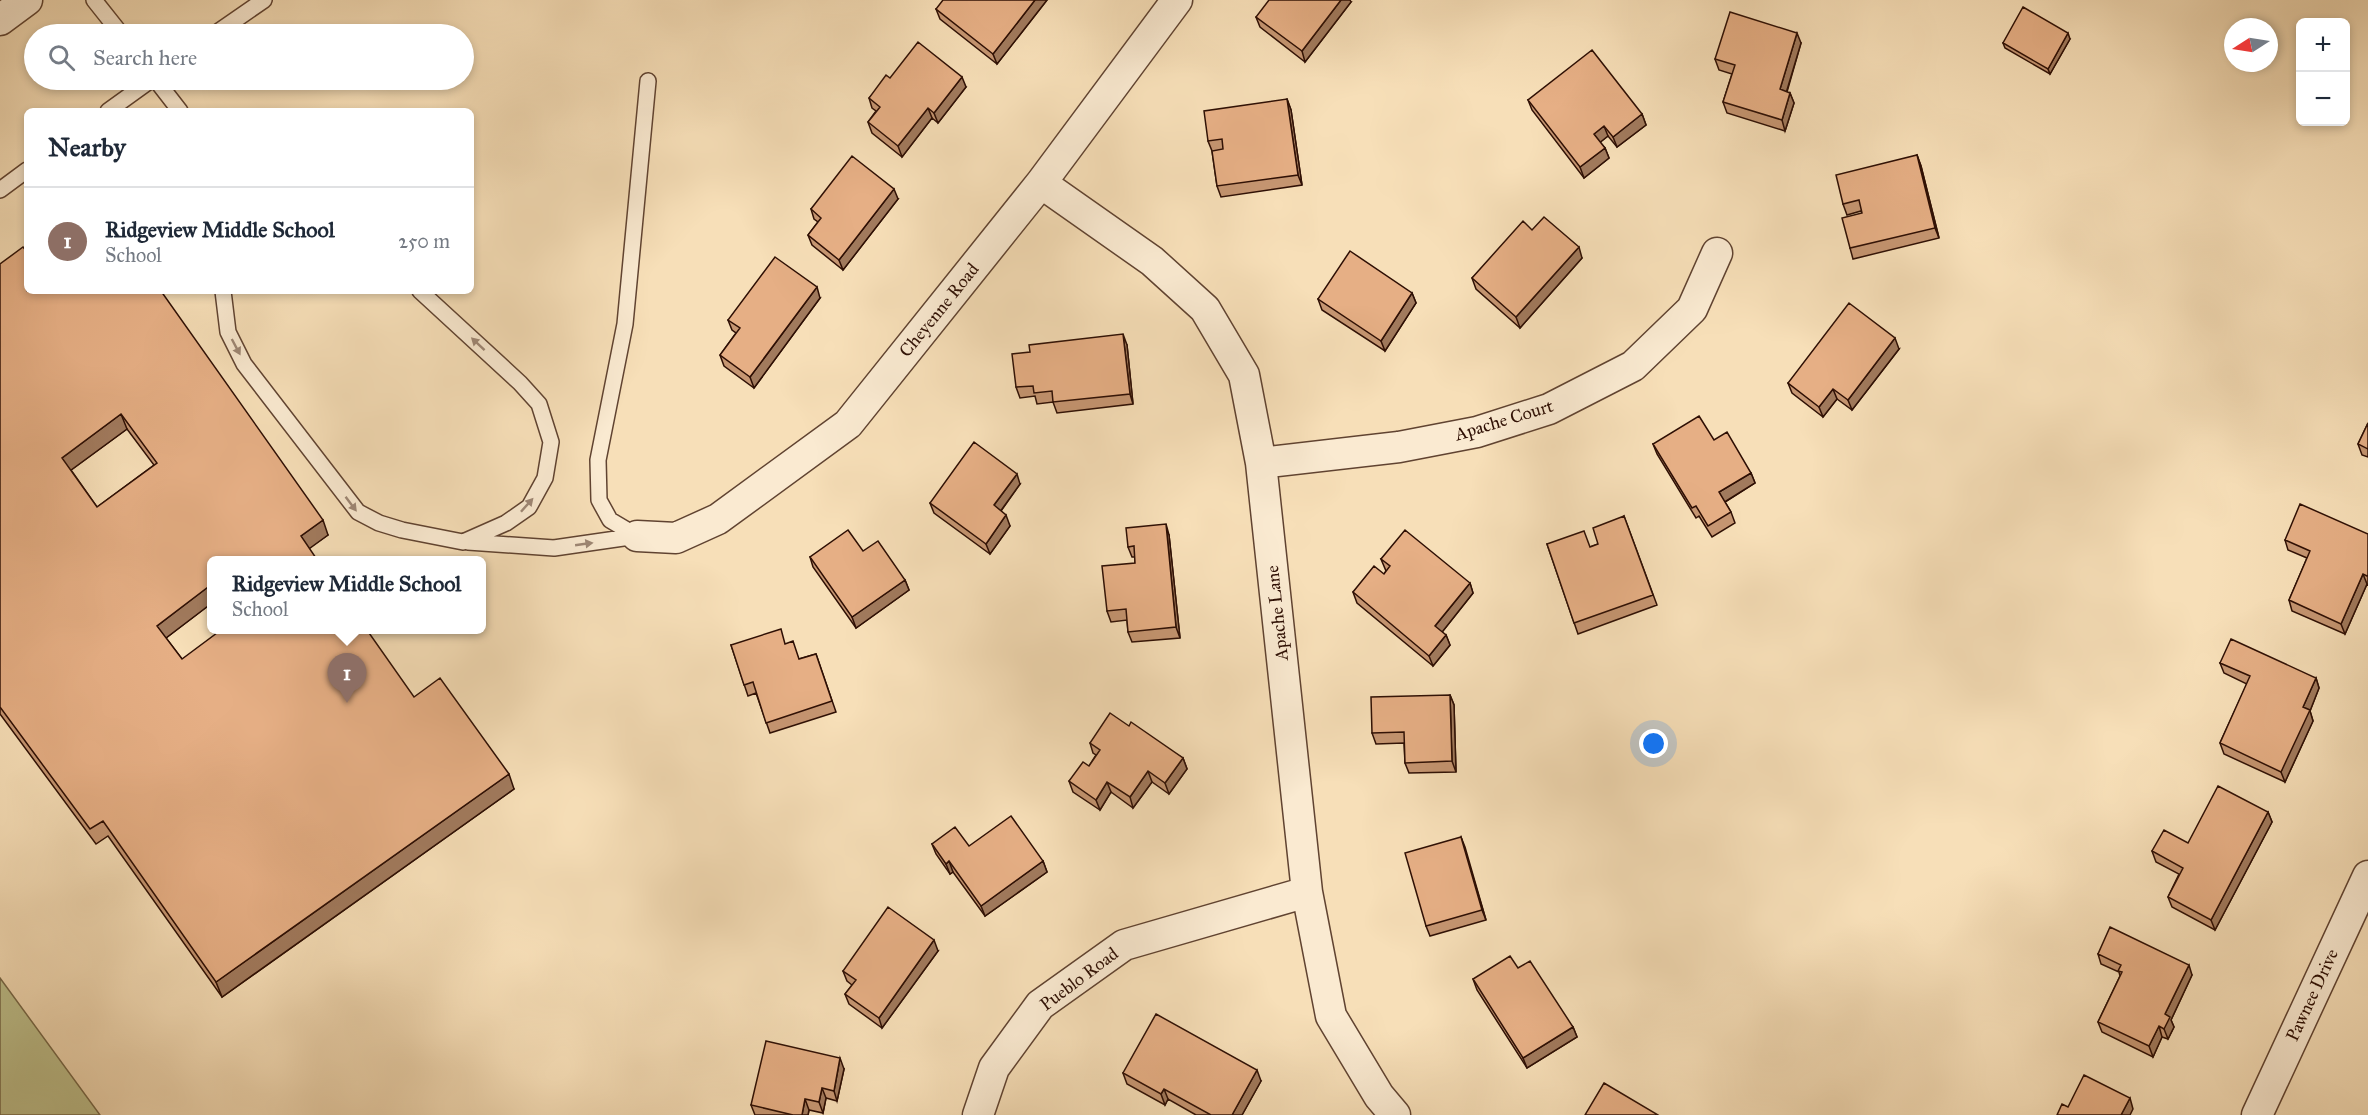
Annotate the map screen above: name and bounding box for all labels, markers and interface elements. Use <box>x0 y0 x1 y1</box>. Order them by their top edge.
north arrow <box>2224 18 2278 72</box>
map controls <box>2296 18 2350 126</box>
button: + <box>2296 18 2350 72</box>
search box <box>24 24 474 90</box>
icon: search <box>45 41 78 74</box>
text: Search here <box>93 44 197 71</box>
button: − <box>2296 72 2350 126</box>
text: Nearby <box>48 131 126 163</box>
text: Ridgeview Middle School <box>105 216 335 243</box>
text: 1 <box>64 229 71 253</box>
text: 250 m <box>398 229 450 253</box>
text: School <box>105 243 162 267</box>
street label: Cheyenne Road <box>894 259 984 361</box>
one-way arrow <box>471 338 486 351</box>
one-way arrow <box>231 339 241 356</box>
street label: Apache Court <box>1451 394 1557 446</box>
one-way arrow <box>345 496 358 512</box>
one-way arrow <box>520 498 534 513</box>
one-way arrow <box>574 539 593 548</box>
popup <box>207 556 486 634</box>
street label: Apache Lane <box>1261 564 1293 663</box>
text: Ridgeview Middle School <box>232 570 461 597</box>
text: School <box>232 597 288 621</box>
pin: 1 <box>328 654 366 703</box>
your location <box>1639 729 1668 758</box>
street label: Pueblo Road <box>1036 942 1122 1016</box>
street label: Pawnee Drive <box>2281 945 2343 1045</box>

